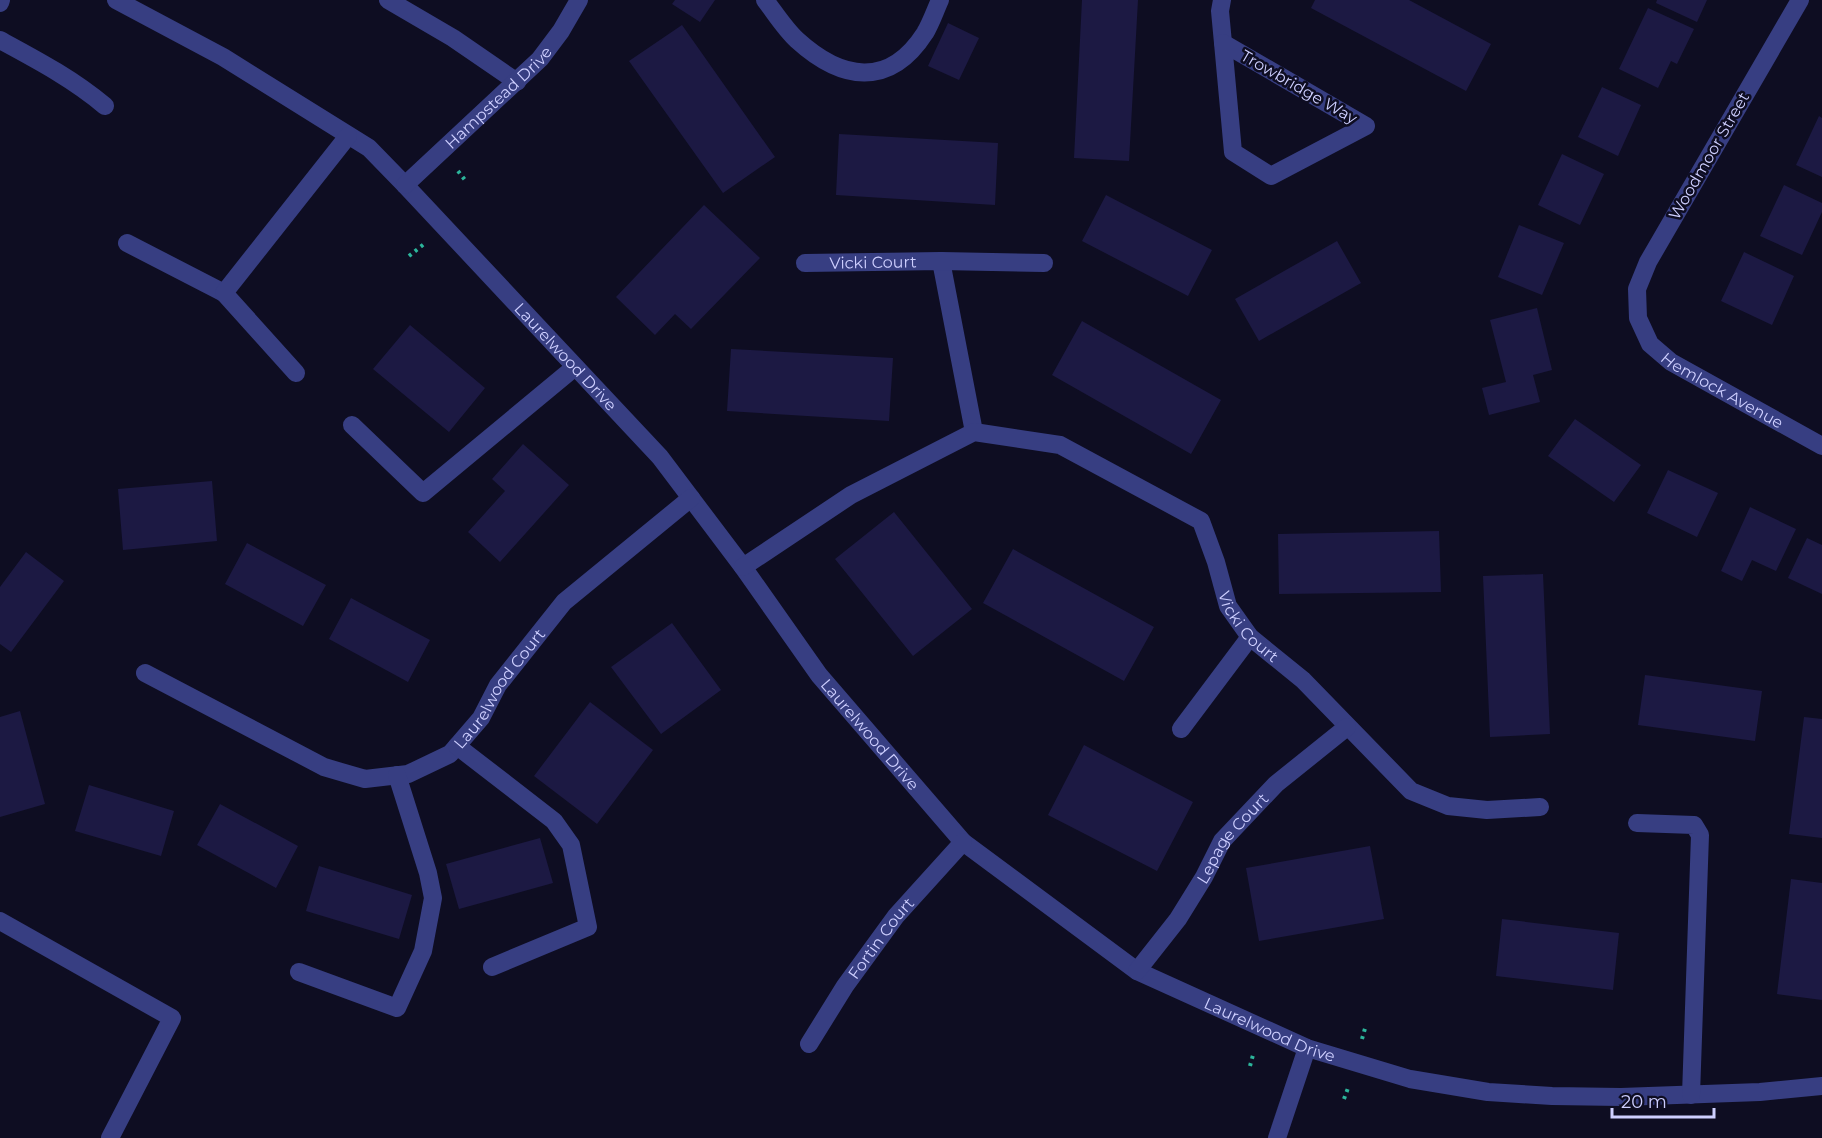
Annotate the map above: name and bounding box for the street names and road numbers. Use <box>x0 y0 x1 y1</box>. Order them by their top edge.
street label: Hampstead Drive <box>441 43 556 152</box>
street label: Trowbridge Way <box>1238 46 1361 128</box>
street label: Woodmoor Street <box>1665 89 1753 223</box>
street label: Vicki Court <box>829 252 917 272</box>
street label: Laurelwood Drive <box>511 299 621 414</box>
street label: Hemlock Avenue <box>1657 348 1787 432</box>
street label: Vicki Court <box>1215 589 1283 666</box>
street label: Laurelwood Court <box>450 624 549 752</box>
street label: Laurelwood Drive <box>817 675 923 794</box>
street label: Lepage Court <box>1193 789 1272 887</box>
street label: Fortin Court <box>844 893 918 983</box>
street label: Laurelwood Drive <box>1201 993 1338 1065</box>

